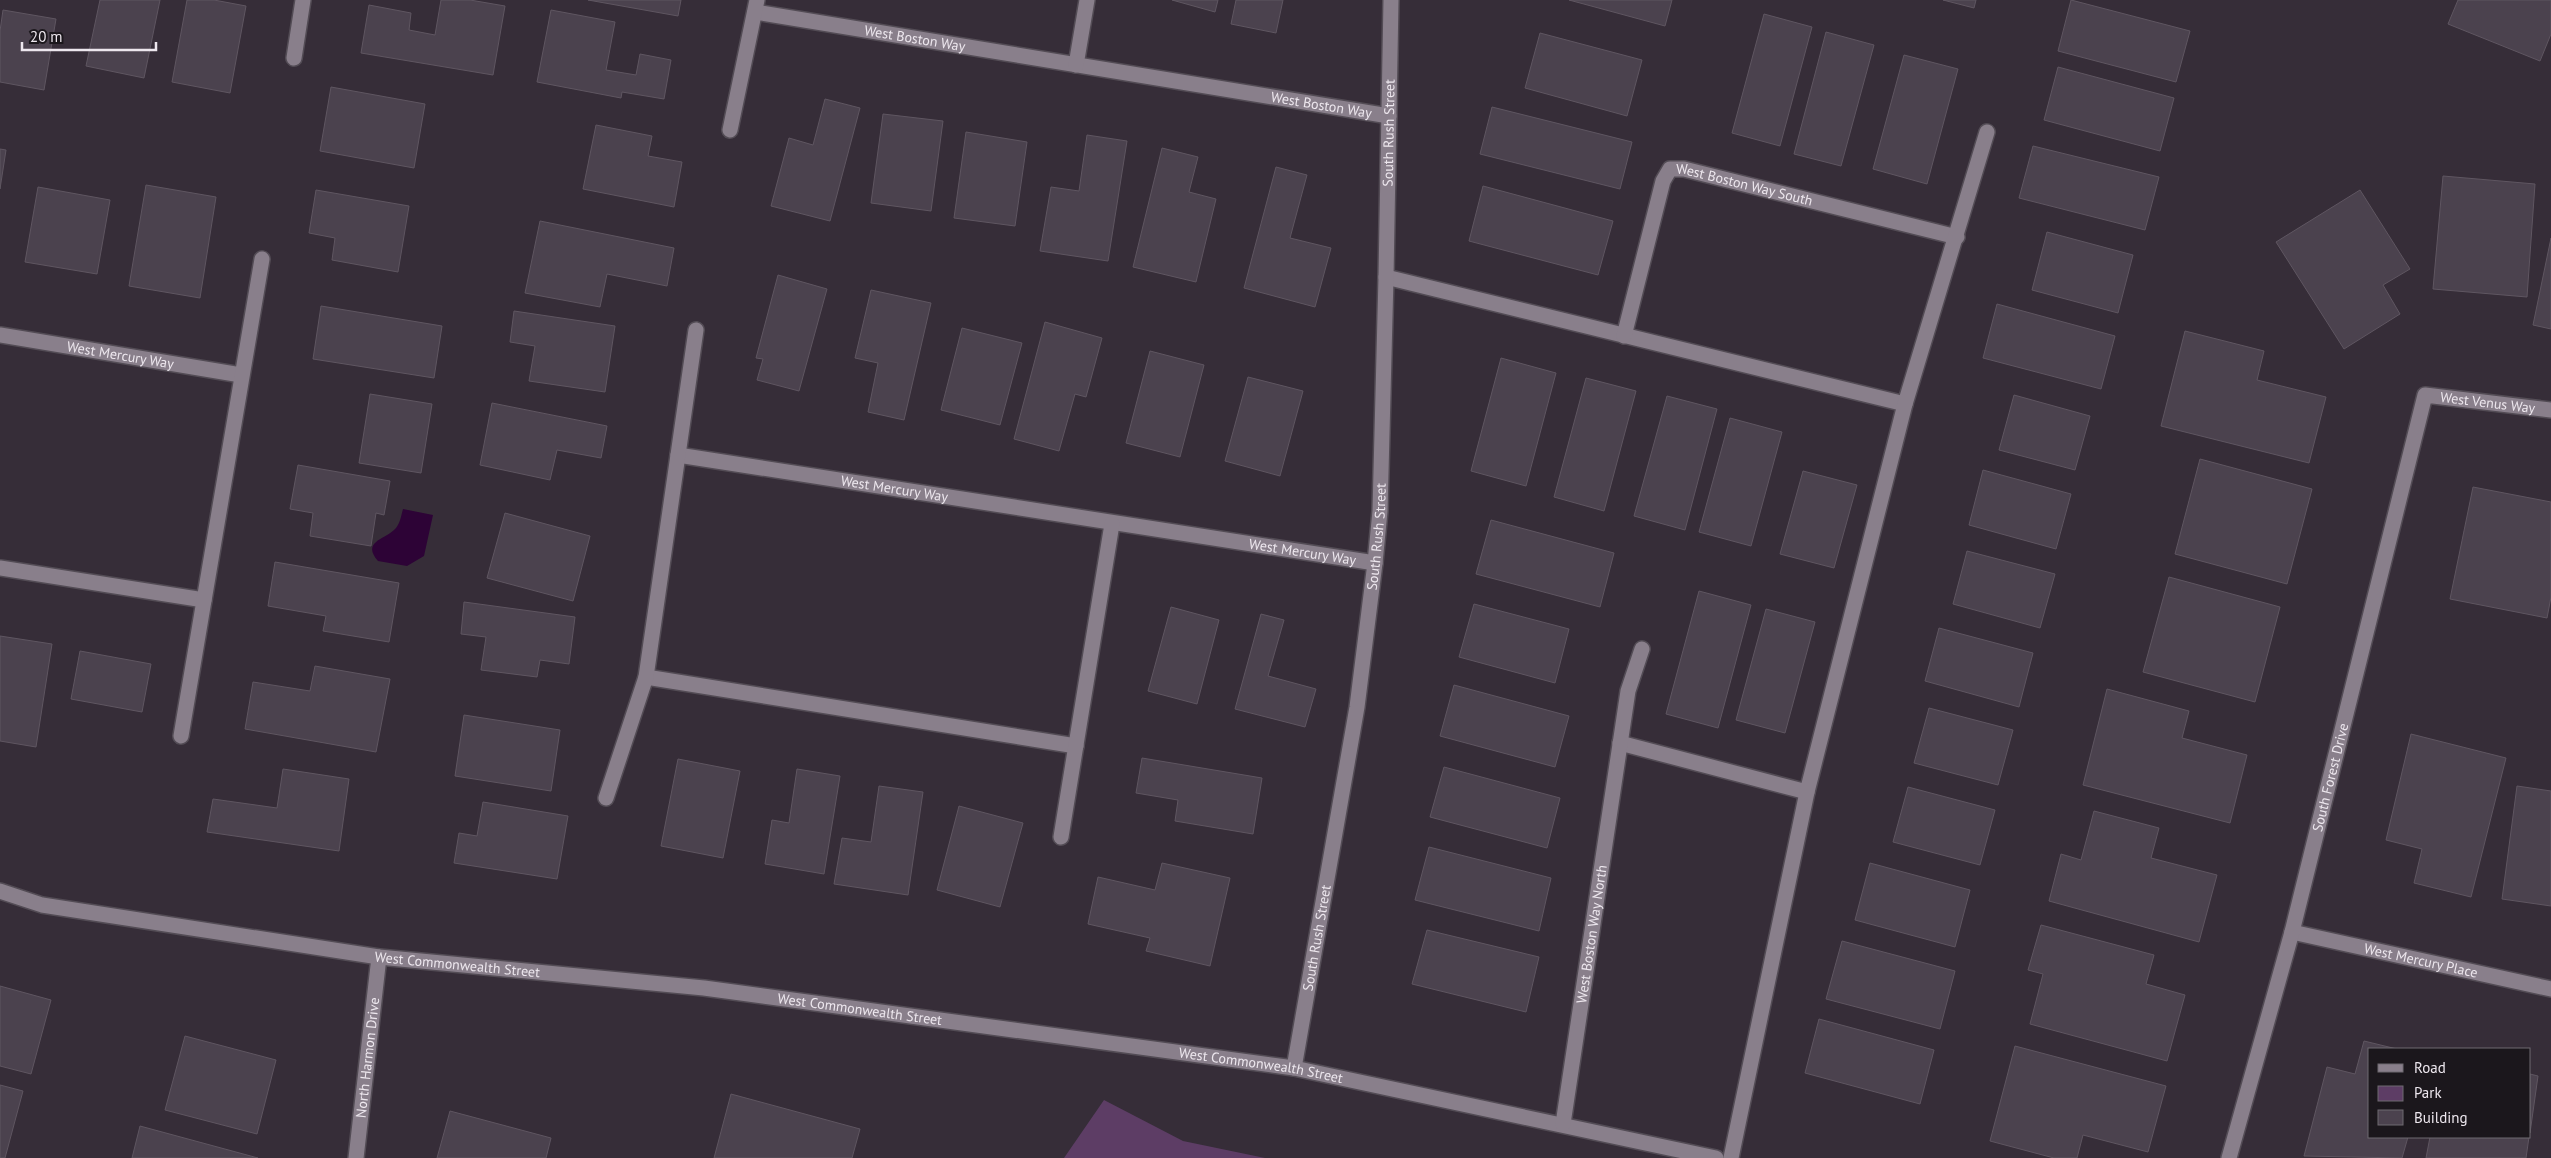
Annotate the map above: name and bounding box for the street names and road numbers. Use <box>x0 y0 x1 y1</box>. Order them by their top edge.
street label: West Boston Way <box>863 21 967 55</box>
street label: South Rush Street <box>1379 79 1399 187</box>
street label: West Boston Way <box>1270 88 1374 122</box>
street label: West Boston Way South <box>1676 160 1815 210</box>
street label: West Mercury Way <box>66 337 176 373</box>
street label: West Venus Way <box>2439 388 2537 417</box>
street label: West Mercury Way <box>840 471 950 506</box>
street label: South Rush Street <box>1363 483 1390 591</box>
street label: West Mercury Way <box>1248 535 1358 569</box>
street label: South Forest Drive <box>2308 721 2352 833</box>
street label: West Boston Way North <box>1572 864 1611 1005</box>
street label: South Rush Street <box>1299 883 1335 992</box>
street label: West Mercury Place <box>2362 939 2479 982</box>
street label: West Commonwealth Street <box>374 948 541 981</box>
street label: West Commonwealth Street <box>776 989 943 1029</box>
street label: North Harmon Drive <box>352 996 383 1119</box>
street label: West Commonwealth Street <box>1178 1043 1345 1087</box>

